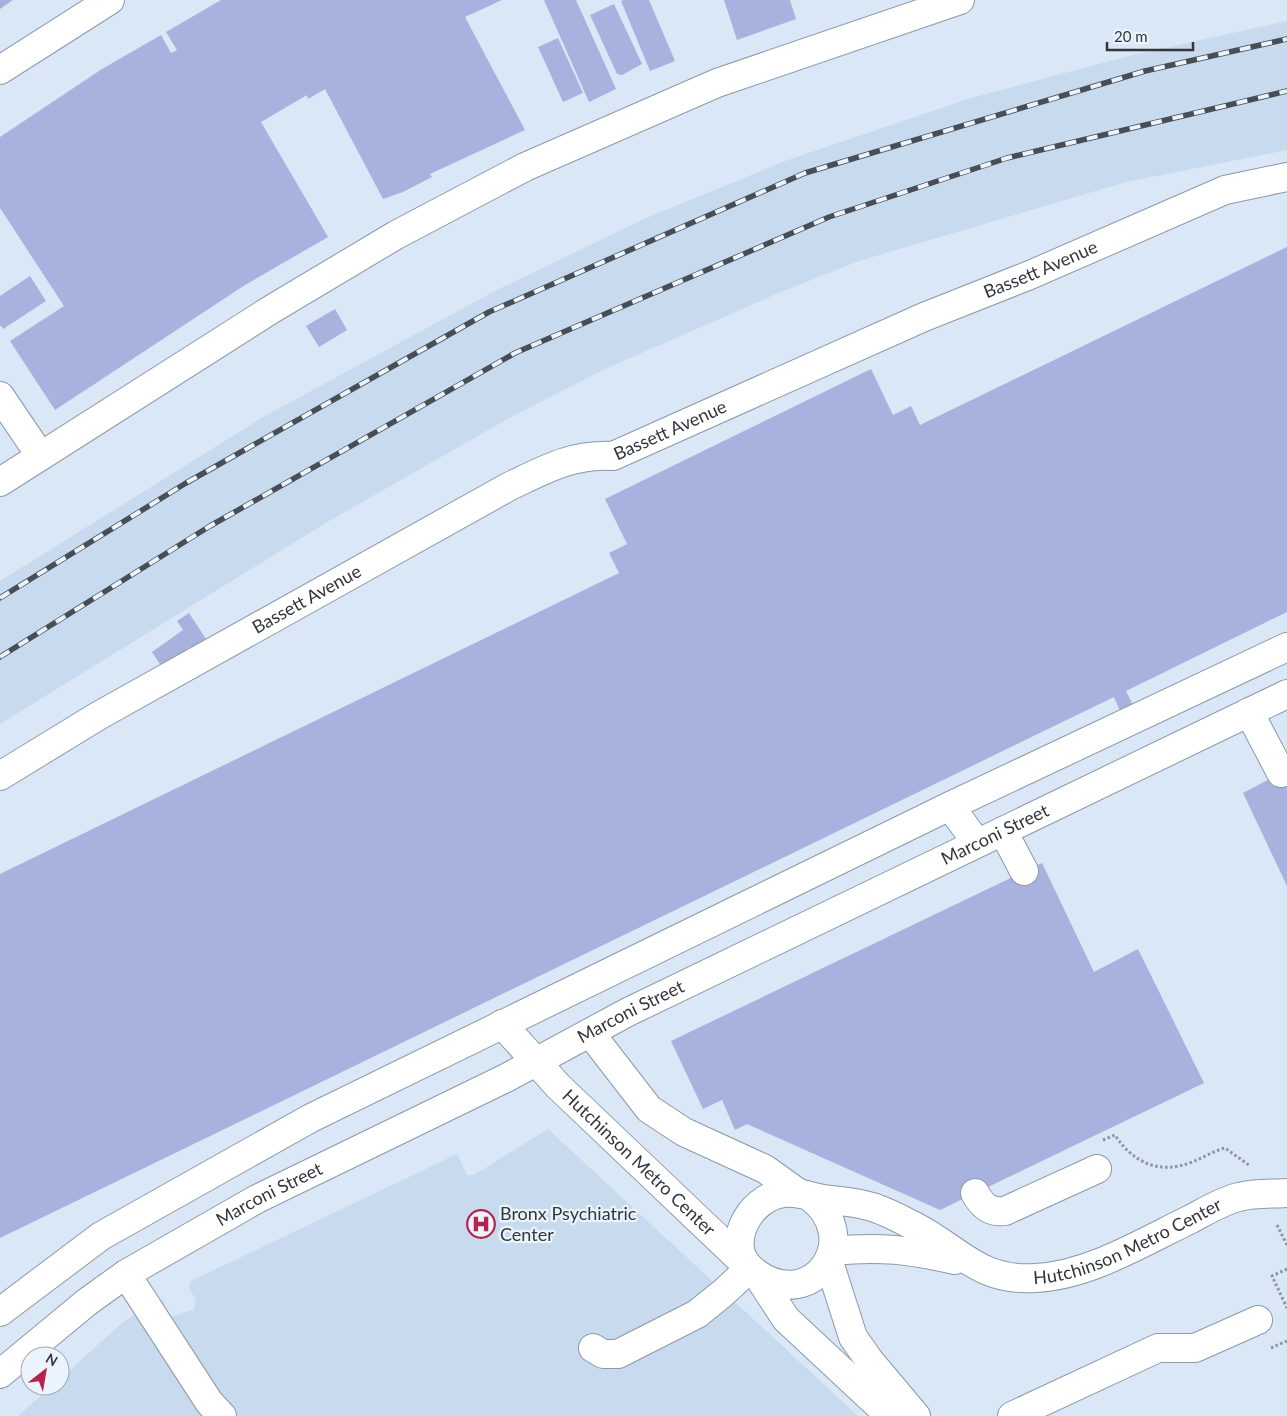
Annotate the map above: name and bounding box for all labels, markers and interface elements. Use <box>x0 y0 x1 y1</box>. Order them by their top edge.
scale bar <box>1107 20 1193 52</box>
text: 20 m <box>1114 27 1148 45</box>
street label: Bassett Avenue <box>980 235 1101 302</box>
street label: Bassett Avenue <box>610 395 730 464</box>
street label: Bassett Avenue <box>248 559 365 638</box>
street label: Marconi Street <box>937 798 1052 869</box>
street label: Marconi Street <box>573 974 688 1047</box>
street label: Hutchinson Metro Center <box>558 1084 721 1240</box>
street label: Marconi Street <box>212 1157 326 1230</box>
street label: Hutchinson Metro Center <box>1032 1192 1225 1288</box>
place label: Bronx Psychiatric Center <box>500 1202 637 1245</box>
hospital icon: Bronx Psychiatric Center <box>466 1209 496 1239</box>
north arrow <box>20 1346 70 1396</box>
text: N <box>43 1349 61 1369</box>

